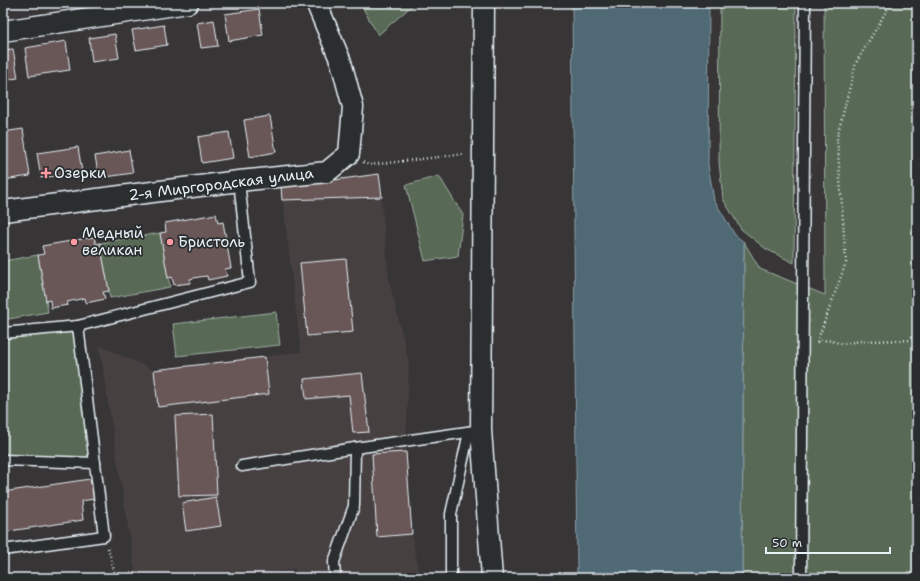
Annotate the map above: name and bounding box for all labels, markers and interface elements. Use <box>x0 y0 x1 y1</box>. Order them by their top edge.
place label: Озерки <box>54 163 107 183</box>
street label: 2-я Миргородская улица <box>127 163 315 205</box>
marker: Озерки <box>41 168 51 178</box>
place label: Медный великан <box>82 223 144 260</box>
place label: Бристоль <box>178 232 245 252</box>
marker: Медный великан <box>69 237 79 247</box>
marker: Бристоль <box>165 237 175 247</box>
scale bar <box>766 529 890 555</box>
text: 50 m <box>772 535 802 551</box>

